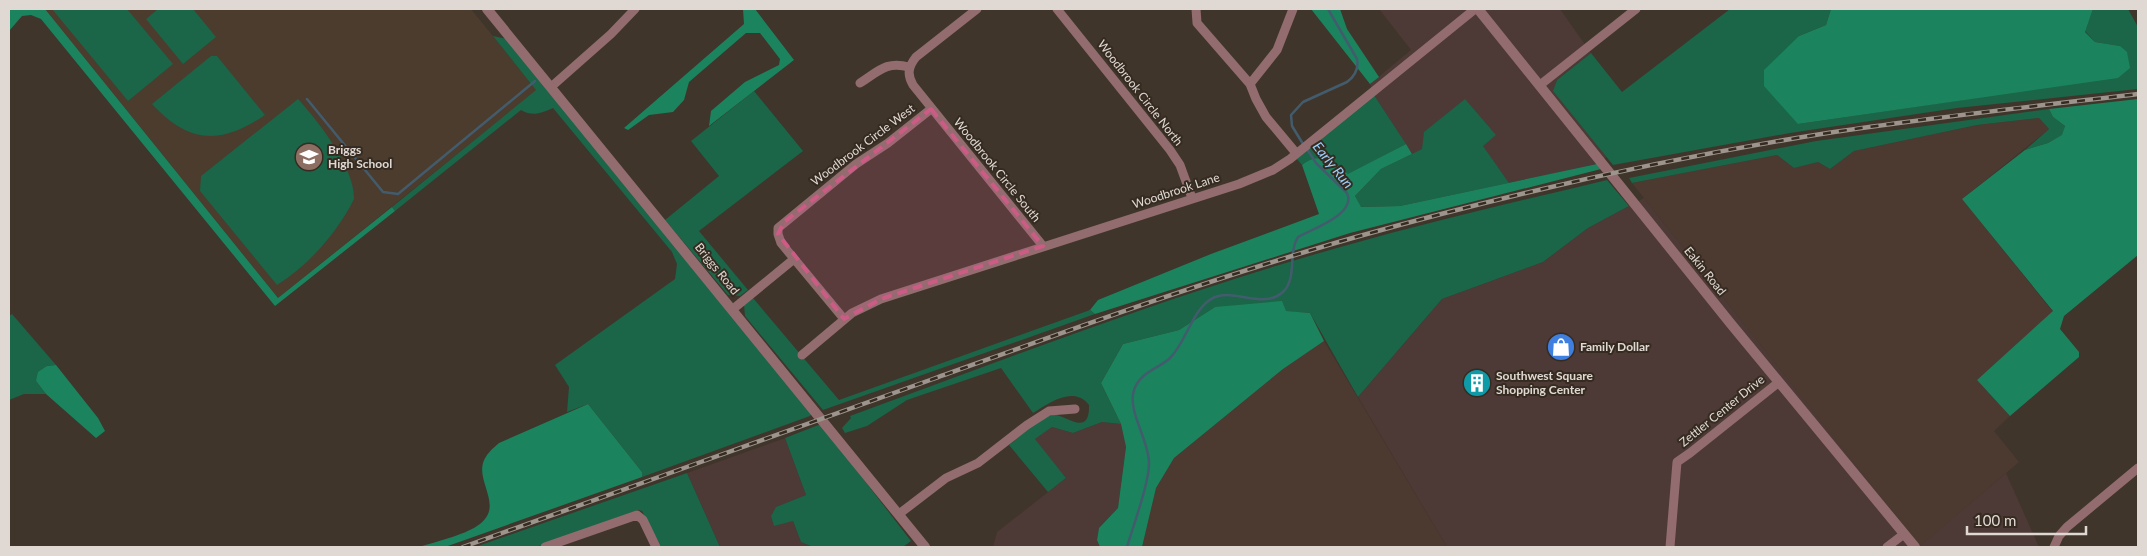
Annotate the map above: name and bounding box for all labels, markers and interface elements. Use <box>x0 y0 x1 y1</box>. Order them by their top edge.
street label: Woodbrook Circle North <box>1095 37 1186 148</box>
street label: Woodbrook Circle West <box>808 100 918 189</box>
street label: Woodbrook Circle South <box>951 115 1044 225</box>
water label: Early Run <box>1310 138 1357 191</box>
school or university icon: Briggs High School <box>294 142 324 172</box>
place label: Briggs High School <box>328 142 392 171</box>
street label: Woodbrook Lane <box>1130 169 1221 212</box>
street label: Briggs Road <box>692 240 743 298</box>
street label: Eakin Road <box>1681 243 1730 298</box>
shop icon: Family Dollar <box>1546 332 1576 362</box>
place label: Family Dollar <box>1580 339 1650 354</box>
building icon: Southwest Square Shopping Center <box>1462 368 1492 398</box>
place label: Southwest Square Shopping Center <box>1496 368 1594 397</box>
street label: Zettler Center Drive <box>1676 372 1767 449</box>
scale bar <box>1967 504 2086 536</box>
text: 100 m <box>1974 511 2016 529</box>

